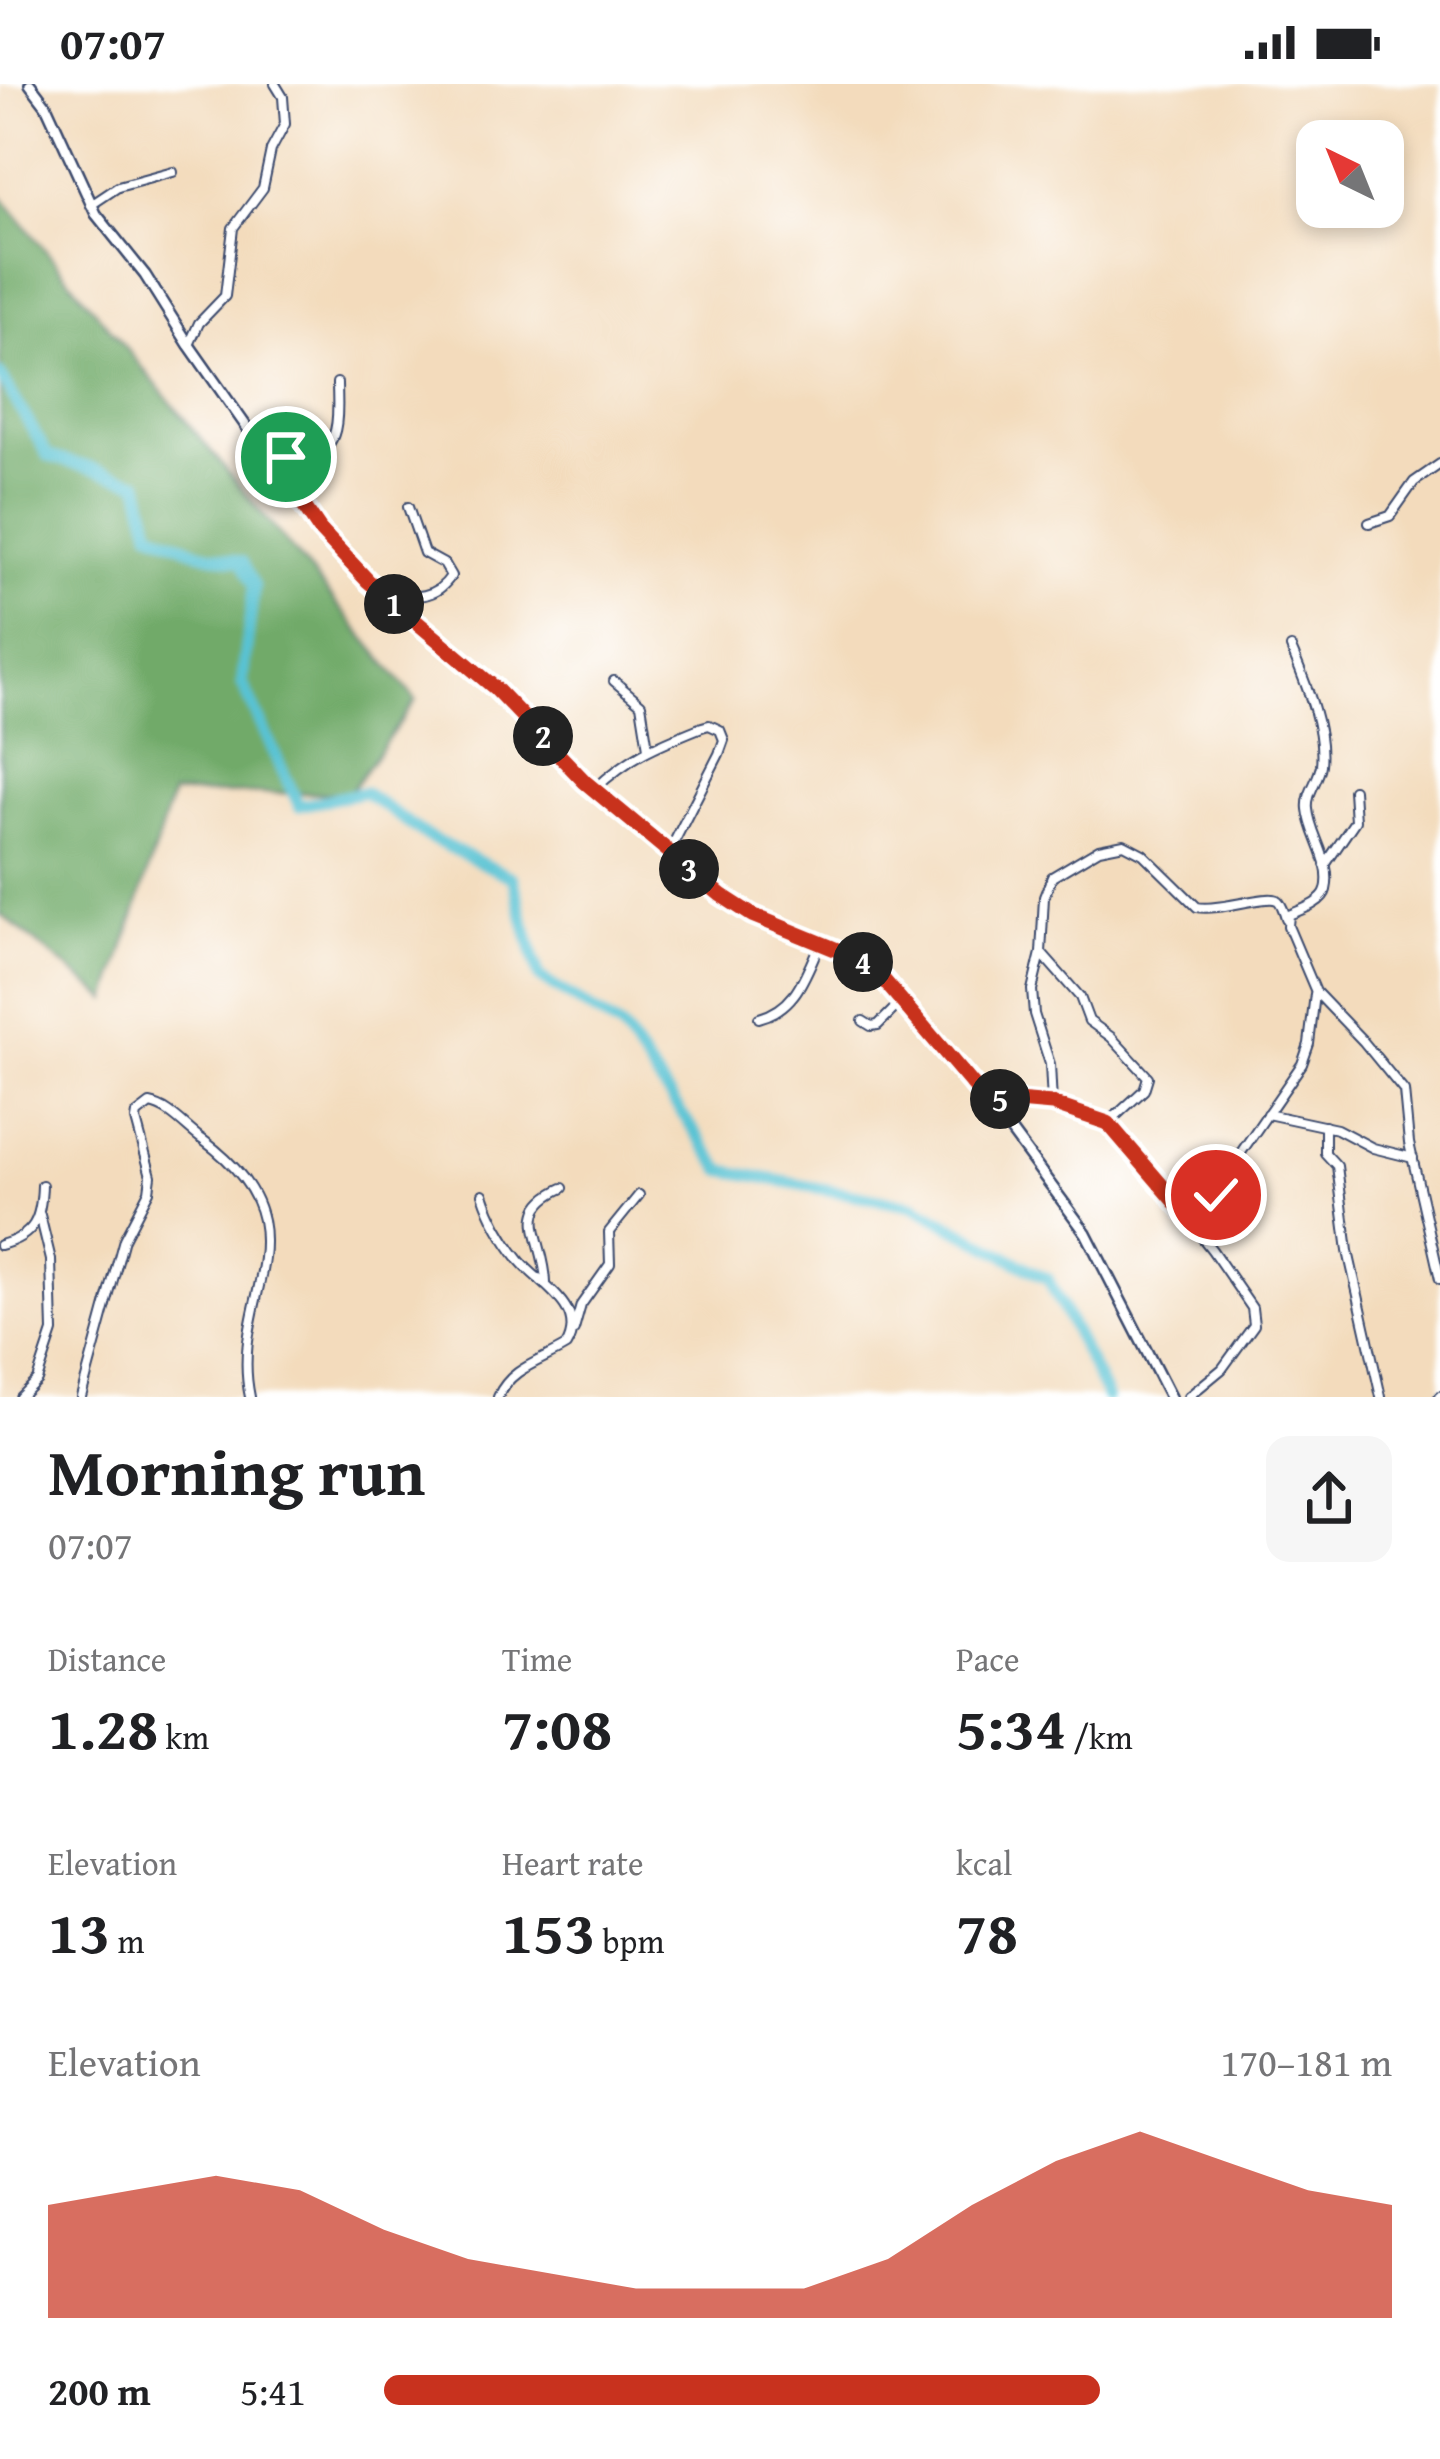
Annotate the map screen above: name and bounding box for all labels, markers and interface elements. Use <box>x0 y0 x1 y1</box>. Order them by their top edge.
text: 07:07 <box>60 10 166 75</box>
north arrow <box>1296 120 1404 228</box>
map controls <box>1296 120 1404 228</box>
pin <box>235 406 337 508</box>
icon: arrive <box>253 424 319 490</box>
pin: 1 <box>364 574 424 634</box>
text: 1 <box>385 580 403 628</box>
pin: 2 <box>513 706 573 766</box>
text: 2 <box>534 712 552 760</box>
pin: 3 <box>659 839 719 899</box>
text: 3 <box>680 845 698 893</box>
pin: 4 <box>833 932 893 992</box>
text: 4 <box>854 938 872 986</box>
pin: 5 <box>970 1069 1030 1129</box>
text: 5 <box>991 1075 1009 1123</box>
pin <box>1165 1144 1267 1246</box>
icon: check <box>1183 1162 1249 1228</box>
text: Morning run <box>48 1422 425 1519</box>
button: share <box>1266 1436 1392 1562</box>
text: 07:07 <box>48 1516 133 1573</box>
text: Distance <box>48 1635 166 1683</box>
text: Time <box>502 1635 572 1683</box>
text: Pace <box>956 1635 1019 1683</box>
text: 1.28 <box>48 1683 158 1771</box>
text: 7:08 <box>502 1683 612 1771</box>
text: 5:34 <box>956 1683 1066 1771</box>
text: km <box>158 1713 209 1761</box>
text: /km <box>1066 1713 1133 1761</box>
text: Elevation <box>48 1839 177 1887</box>
text: Heart rate <box>502 1839 644 1887</box>
text: kcal <box>956 1839 1012 1887</box>
text: 13 <box>48 1887 110 1975</box>
text: 153 <box>502 1887 595 1975</box>
text: 78 <box>956 1887 1018 1975</box>
text: m <box>110 1917 144 1965</box>
text: bpm <box>595 1917 664 1965</box>
text: Elevation <box>48 2033 201 2090</box>
text: 170–181 m <box>1220 2033 1392 2090</box>
text: 200 m <box>48 2362 151 2419</box>
text: 5:41 <box>240 2362 306 2419</box>

